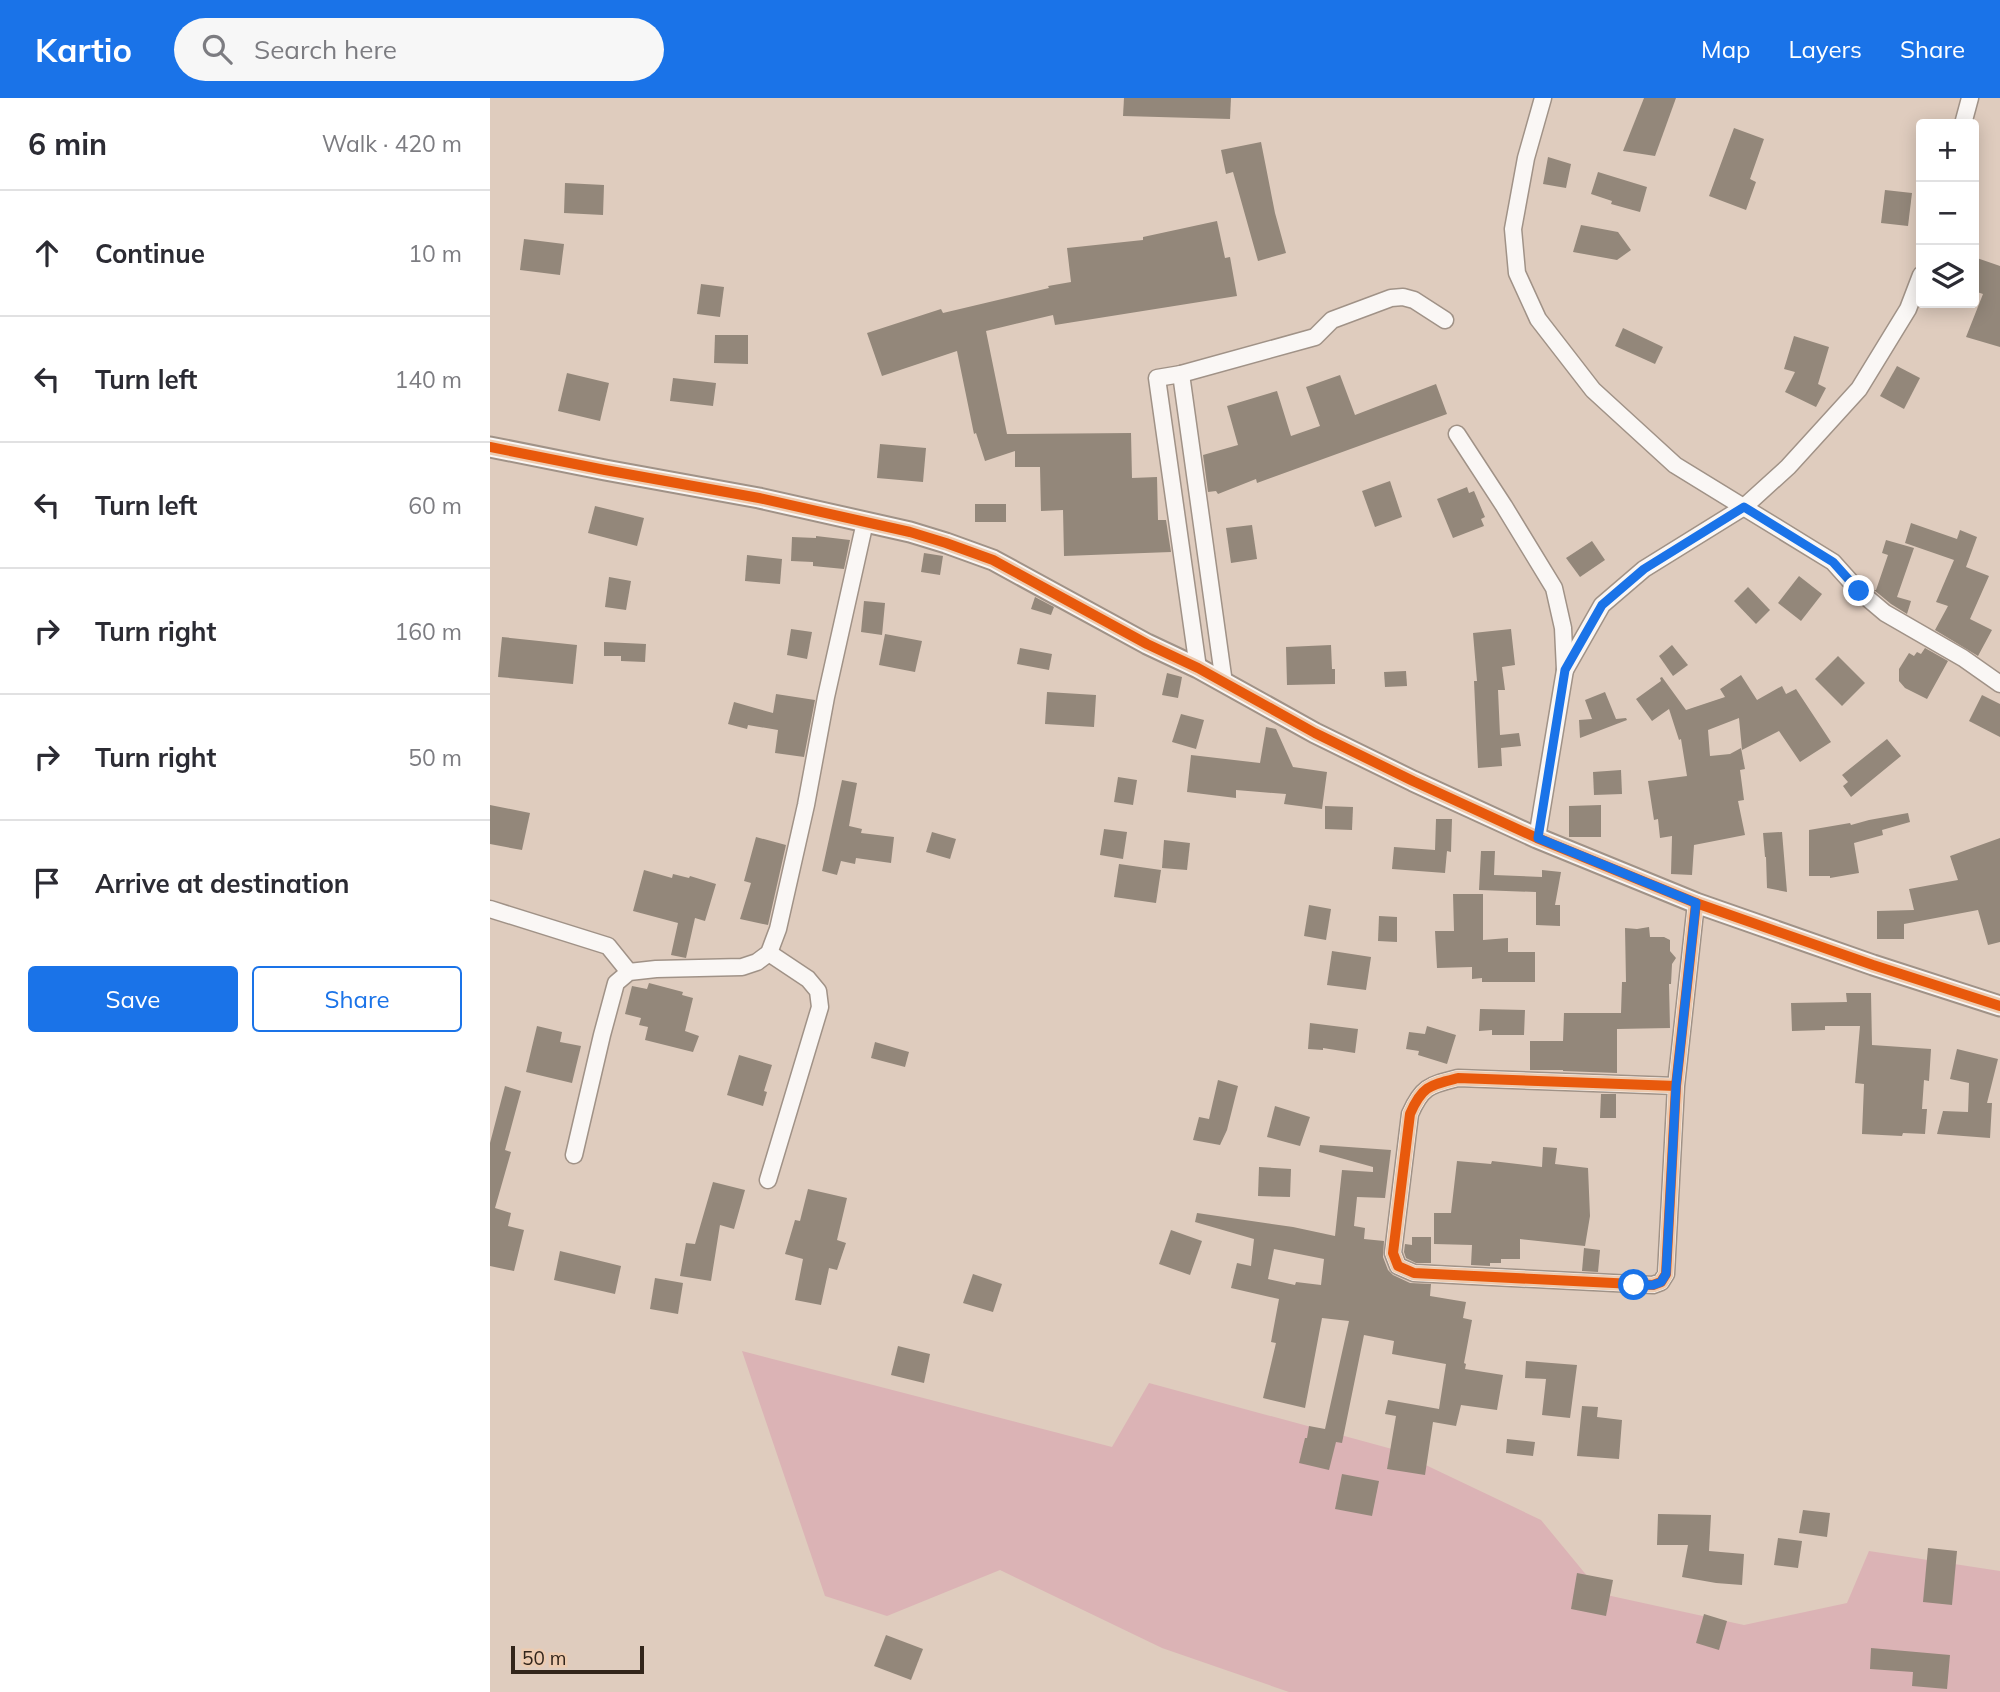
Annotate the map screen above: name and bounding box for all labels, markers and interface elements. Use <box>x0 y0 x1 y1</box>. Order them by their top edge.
search box <box>174 18 664 81</box>
text: Kartio <box>35 29 132 70</box>
icon: search <box>198 30 236 68</box>
text: Search here <box>254 33 397 66</box>
text: Map <box>1701 34 1750 64</box>
text: Layers <box>1788 34 1862 64</box>
text: Share <box>1900 34 1965 64</box>
map controls <box>1916 119 1979 308</box>
button: + <box>1916 119 1979 182</box>
text: 6 min <box>28 125 107 163</box>
text: Walk · 420 m <box>322 129 462 158</box>
button: − <box>1916 182 1979 245</box>
icon: ahead <box>28 234 66 272</box>
text: Continue <box>95 237 205 270</box>
text: 10 m <box>408 239 462 268</box>
button: layers <box>1916 245 1979 308</box>
icon: left <box>28 360 66 398</box>
text: Turn left <box>95 363 197 396</box>
text: 140 m <box>394 365 462 394</box>
icon: left <box>28 486 66 524</box>
text: Turn left <box>95 489 197 522</box>
text: 60 m <box>408 491 462 520</box>
route end <box>1843 575 1874 606</box>
icon: right <box>28 612 66 650</box>
text: Turn right <box>95 615 216 648</box>
text: 160 m <box>394 617 462 646</box>
icon: right <box>28 738 66 776</box>
text: Turn right <box>95 741 216 774</box>
text: 50 m <box>408 743 462 772</box>
icon: arrive <box>28 864 66 902</box>
text: Arrive at destination <box>95 867 350 900</box>
button: Save <box>28 966 238 1032</box>
button: Share <box>252 966 462 1032</box>
route start <box>1618 1269 1649 1300</box>
scale bar <box>511 1643 644 1675</box>
text: 50 m <box>522 1646 566 1670</box>

